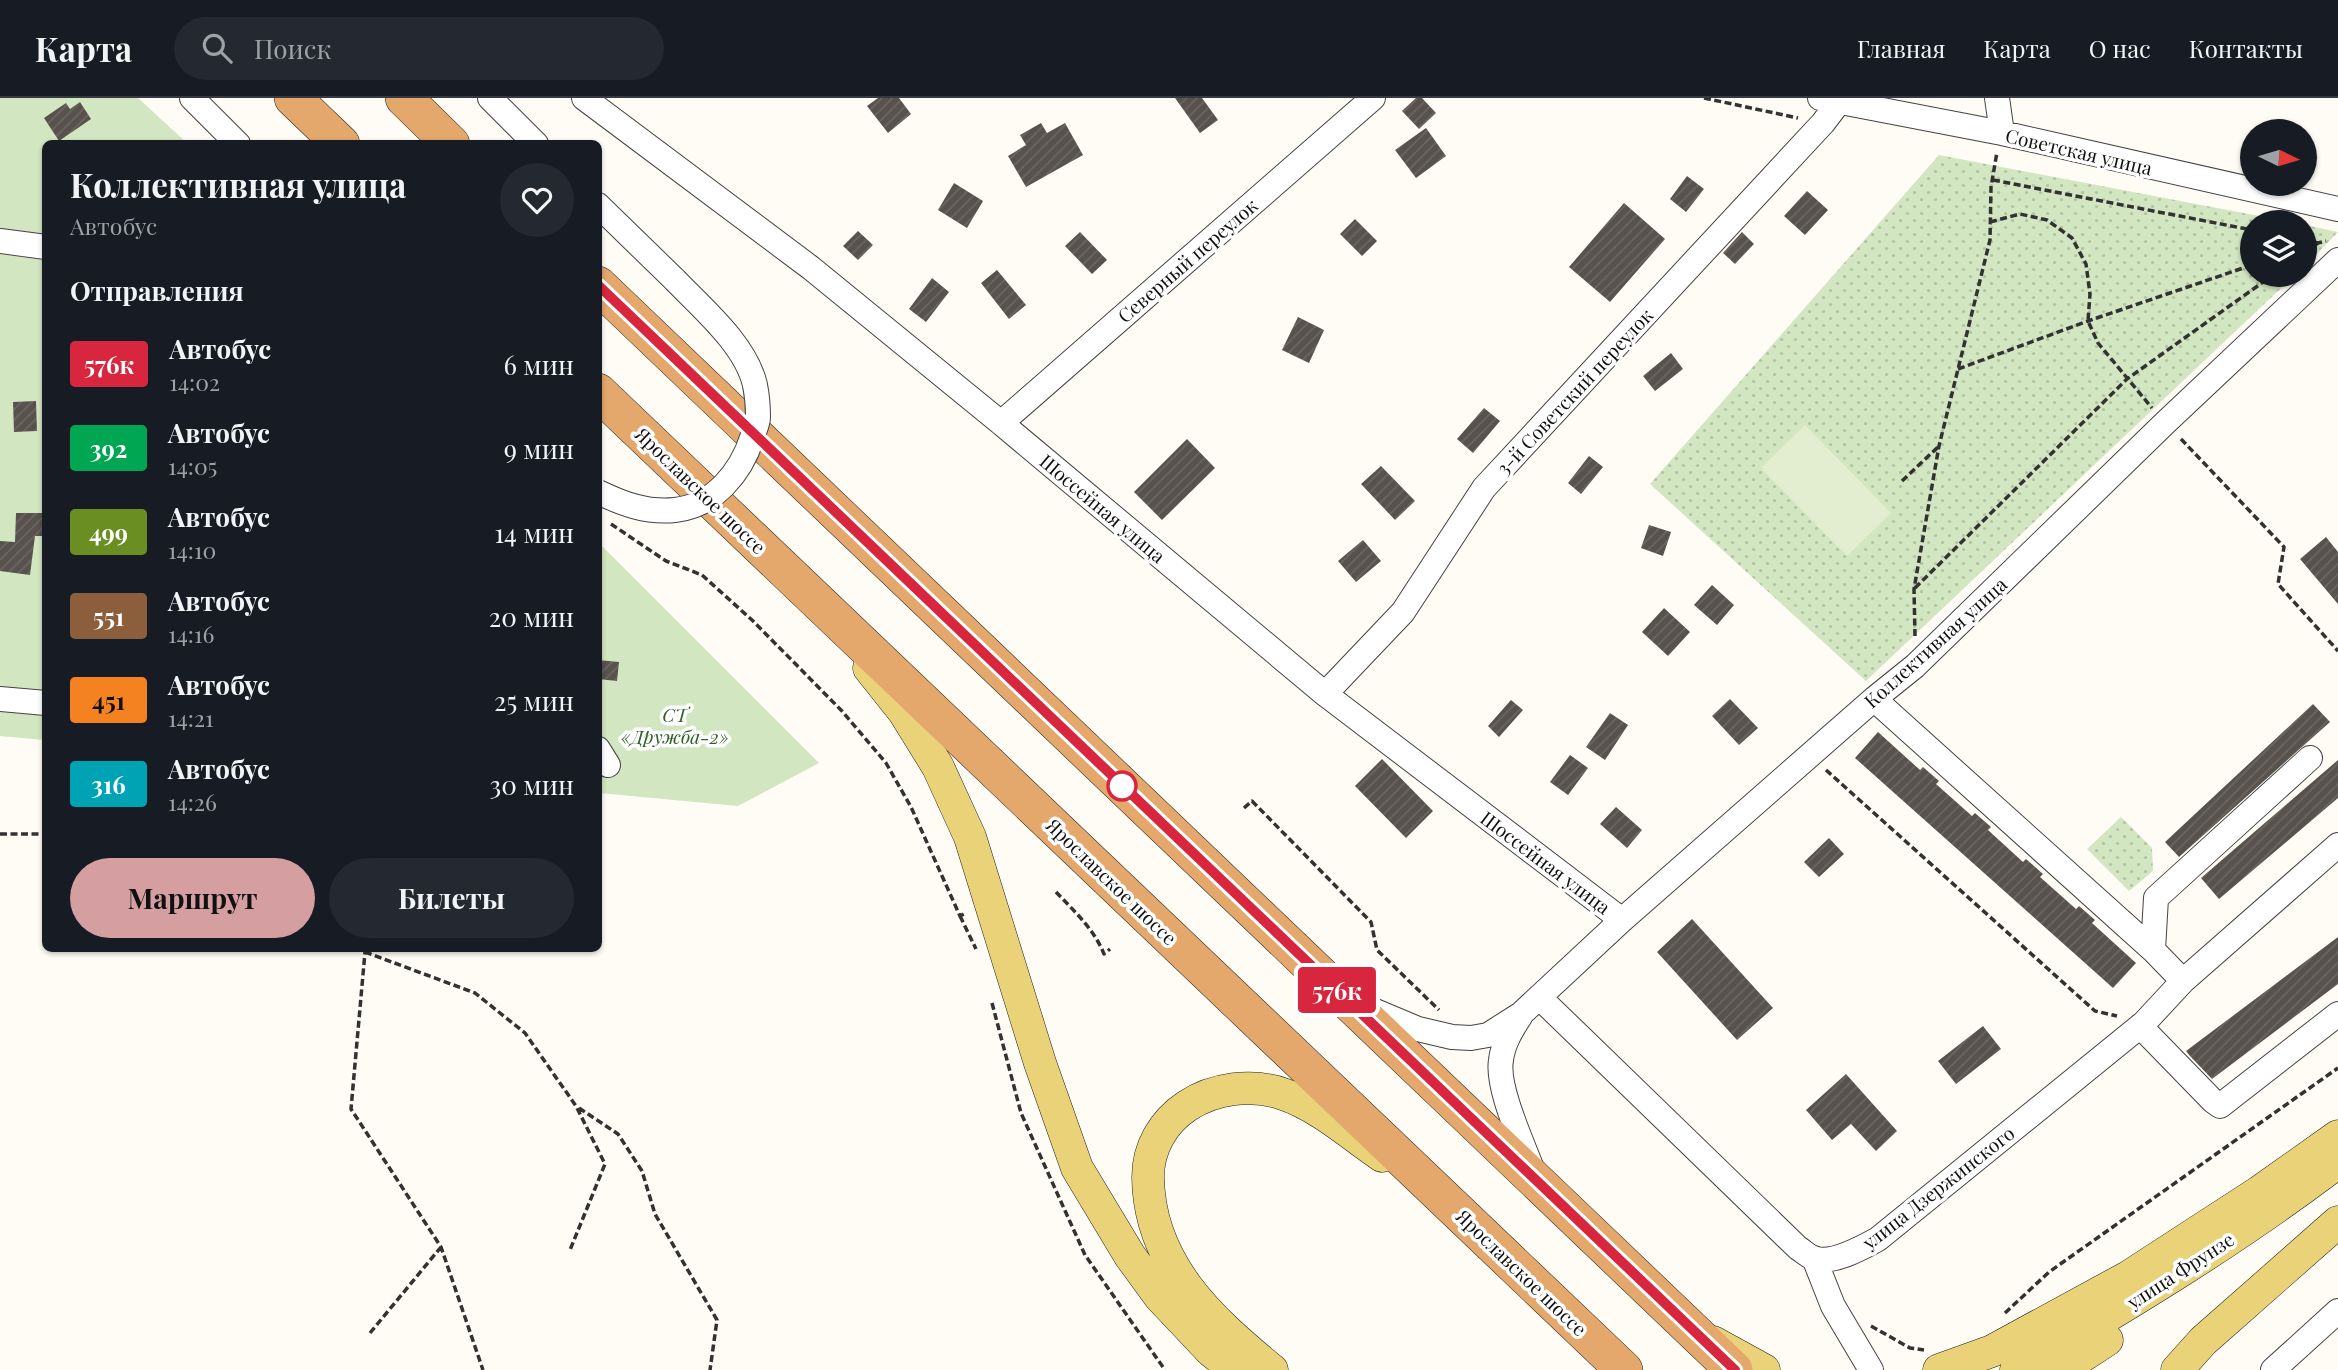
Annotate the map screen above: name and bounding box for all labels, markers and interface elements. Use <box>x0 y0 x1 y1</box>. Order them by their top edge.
search box <box>174 17 664 80</box>
text: Карта <box>35 26 132 70</box>
icon: search <box>198 29 236 67</box>
text: Поиск <box>254 31 331 66</box>
text: Главная <box>1857 32 1945 64</box>
text: Карта <box>1983 32 2051 64</box>
text: О нас <box>2089 32 2151 64</box>
text: Контакты <box>2189 32 2303 64</box>
north arrow <box>2240 119 2317 196</box>
map controls <box>2240 119 2317 287</box>
street label: Советская улица <box>2003 121 2155 181</box>
text: Коллективная улица <box>70 162 406 206</box>
button: heart <box>500 163 574 237</box>
street label: Северный переулок <box>1111 192 1263 328</box>
text: Автобус <box>70 210 157 241</box>
button: layers <box>2240 210 2317 287</box>
text: Отправления <box>70 273 244 308</box>
street label: 3-й Советский переулок <box>1490 302 1658 480</box>
text: Автобус <box>169 331 271 366</box>
text: 6 мин <box>503 347 574 382</box>
text: 576к <box>84 348 134 380</box>
text: 14:02 <box>169 366 220 397</box>
text: Автобус <box>168 415 270 450</box>
street label: Ярославское шоссе <box>629 420 772 559</box>
text: 9 мин <box>504 431 574 466</box>
text: 392 <box>90 432 127 464</box>
street label: Шоссейная улица <box>1035 448 1172 569</box>
text: 14:05 <box>168 450 217 481</box>
text: Автобус <box>168 499 270 534</box>
text: 14 мин <box>494 515 574 550</box>
text: 499 <box>89 516 128 548</box>
text: 14:10 <box>168 534 216 565</box>
street label: Коллективная улица <box>1858 571 2012 713</box>
text: Автобус <box>168 583 270 618</box>
text: 20 мин <box>489 599 574 634</box>
text: 551 <box>93 600 124 632</box>
text: 14:16 <box>168 618 214 649</box>
text: Автобус <box>168 667 270 702</box>
text: 25 мин <box>494 683 574 718</box>
text: 451 <box>92 684 125 716</box>
park label: СТ «Дружба-2» <box>621 701 729 749</box>
text: 14:21 <box>168 702 214 733</box>
text: Автобус <box>168 751 270 786</box>
text: 30 мин <box>490 767 574 802</box>
text: 316 <box>91 768 126 800</box>
unlabelled marker <box>1107 771 1137 801</box>
text: 14:26 <box>168 786 217 817</box>
street label: Шоссейная улица <box>1476 805 1617 920</box>
street label: Ярославское шоссе <box>1040 811 1183 950</box>
button: Маршрут <box>70 858 315 938</box>
button: Билеты <box>329 858 574 938</box>
line badge: 576к <box>1288 967 1386 1013</box>
text: 576к <box>1312 974 1362 1006</box>
street label: улица Дзержинского <box>1856 1119 2019 1255</box>
street label: Ярославское шоссе <box>1450 1202 1593 1341</box>
street label: улица Фрунзе <box>2121 1226 2239 1315</box>

